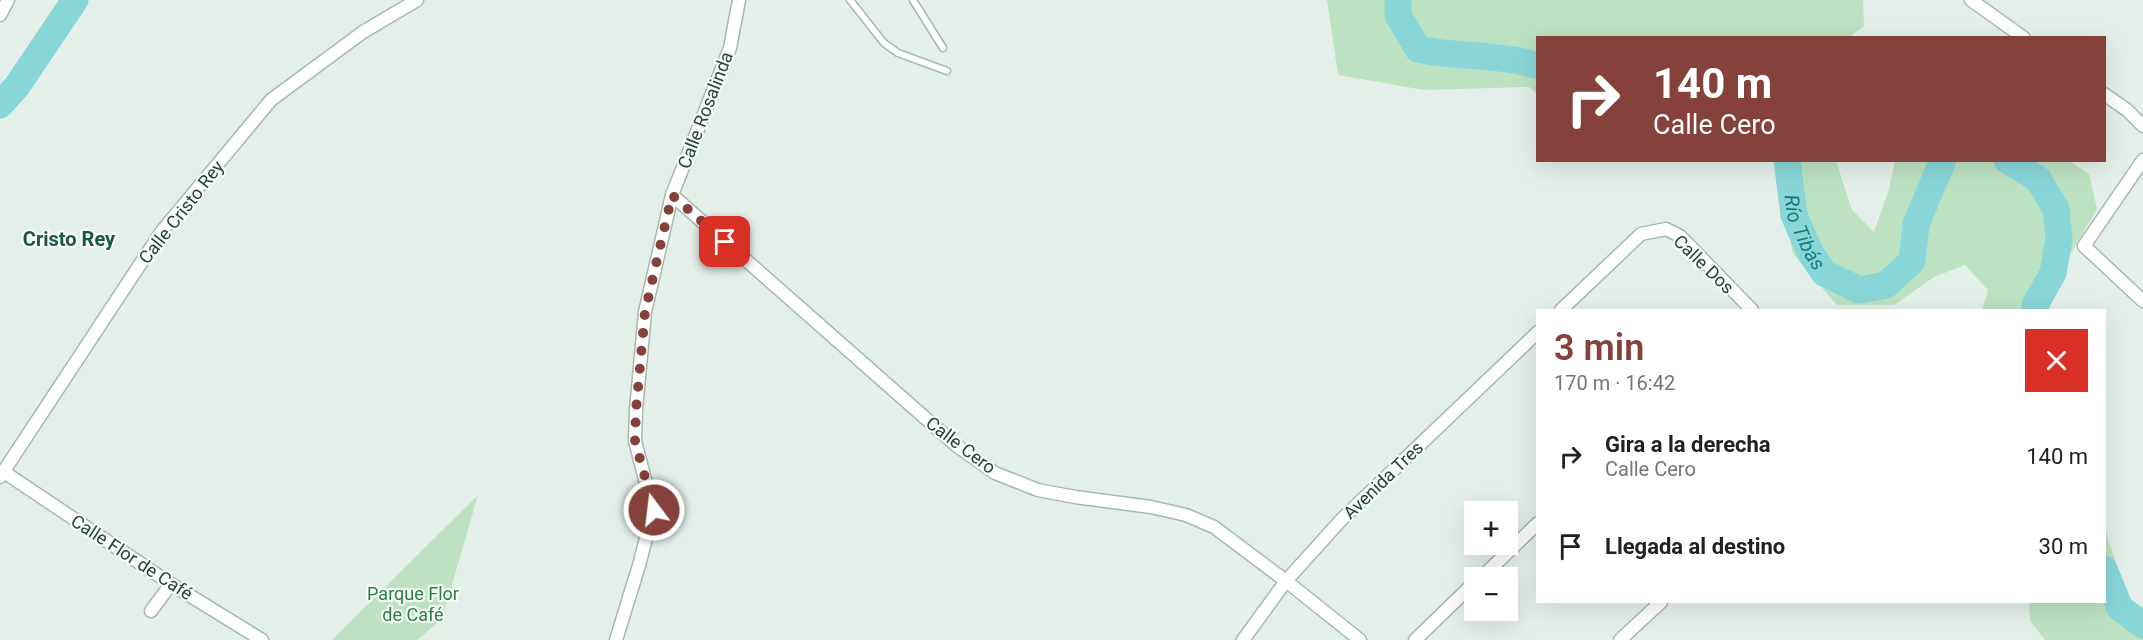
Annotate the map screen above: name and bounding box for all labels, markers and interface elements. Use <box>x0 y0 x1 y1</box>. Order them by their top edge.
street label: Calle Rosalinda <box>673 49 737 171</box>
text: 140 m <box>1653 59 1772 108</box>
icon: right <box>1554 60 1632 138</box>
text: Calle Cero <box>1653 109 1776 141</box>
street label: Calle Cristo Rey <box>134 156 228 268</box>
water label: Río Tibás <box>1780 193 1831 275</box>
pin <box>699 216 750 267</box>
icon: arrive <box>708 225 741 258</box>
district label: Cristo Rey <box>23 227 116 251</box>
street label: Calle Dos <box>1670 230 1738 298</box>
text: 3 min <box>1554 327 1644 369</box>
button: close <box>2025 329 2088 392</box>
text: 170 m · 16:42 <box>1554 371 1675 395</box>
street label: Calle Cero <box>922 412 1000 478</box>
text: Gira a la derecha <box>1605 432 1771 457</box>
street label: Avenida Tres <box>1339 437 1427 523</box>
icon: right <box>1554 440 1587 473</box>
text: 140 m <box>2026 444 2088 469</box>
text: Calle Cero <box>1605 457 1696 481</box>
position arrow <box>622 478 686 542</box>
map controls <box>1464 501 1518 621</box>
button: + <box>1464 501 1518 555</box>
street label: Calle Flor de Café <box>67 510 197 604</box>
icon: arrive <box>1554 530 1587 563</box>
text: Llegada al destino <box>1605 534 1785 559</box>
text: 30 m <box>2039 534 2088 559</box>
button: − <box>1464 567 1518 621</box>
park label: Parque Flor de Café <box>367 583 459 625</box>

